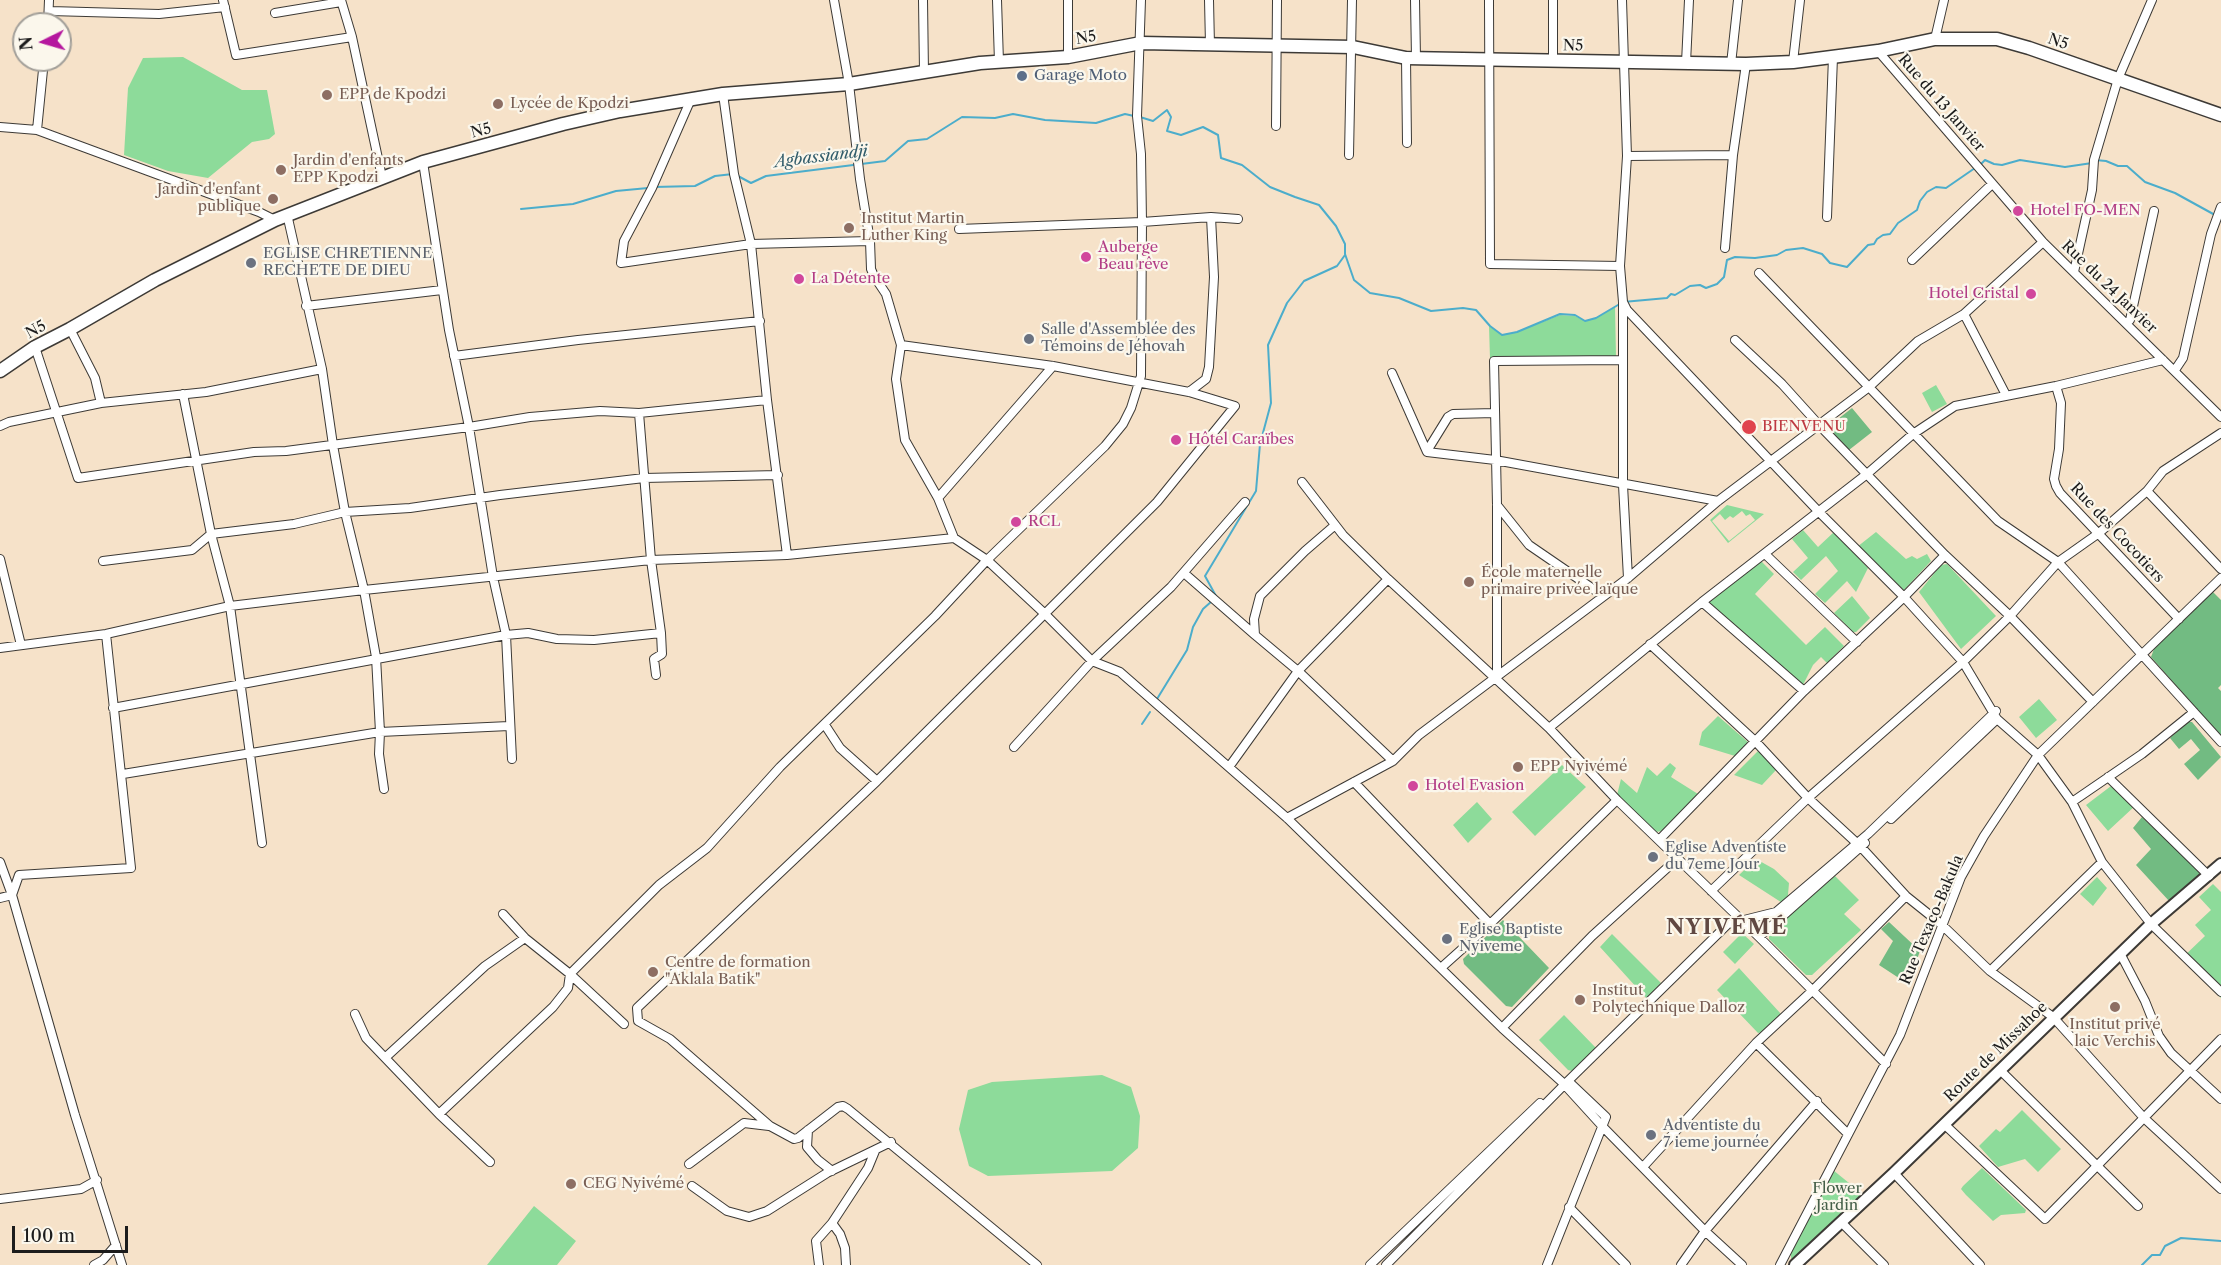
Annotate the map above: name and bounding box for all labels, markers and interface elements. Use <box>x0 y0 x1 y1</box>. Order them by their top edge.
north arrow <box>12 12 72 72</box>
street label: N5 <box>1074 27 1098 49</box>
street label: N5 <box>2045 30 2071 54</box>
text: N <box>15 36 37 51</box>
street label: N5 <box>1563 37 1583 55</box>
street label: Rue du 13 Janvier <box>1894 51 1988 155</box>
place label: Garage Moto <box>1034 67 1127 85</box>
marker: Garage Moto <box>1015 69 1029 83</box>
place label: EPP de Kpodzi <box>339 86 446 104</box>
marker: EPP de Kpodzi <box>320 88 334 102</box>
place label: Lycée de Kpodzi <box>510 95 629 113</box>
marker: Lycée de Kpodzi <box>491 97 505 111</box>
street label: N5 <box>469 120 493 142</box>
water label: Agbassiandji <box>773 142 869 172</box>
place label: Jardin d'enfants EPP Kpodzi <box>293 152 404 187</box>
marker: Jardin d'enfants EPP Kpodzi <box>274 163 288 177</box>
place label: Jardin d'enfant publique <box>157 181 261 216</box>
marker: Jardin d'enfant publique <box>266 192 280 206</box>
place label: Hotel FO-MEN <box>2030 202 2141 220</box>
marker: Hotel FO-MEN <box>2011 204 2025 218</box>
place label: Institut Martin Luther King <box>861 210 965 245</box>
marker: Institut Martin Luther King <box>842 221 856 235</box>
street label: Rue du 24 Janvier <box>2058 237 2160 337</box>
place label: Auberge Beau rêve <box>1098 239 1168 274</box>
place label: EGLISE CHRETIENNE RECHETE DE DIEU <box>263 245 432 280</box>
marker: Auberge Beau rêve <box>1079 250 1093 264</box>
marker: EGLISE CHRETIENNE RECHETE DE DIEU <box>244 256 258 270</box>
place label: La Détente <box>811 270 890 288</box>
marker: La Détente <box>792 272 806 286</box>
place label: Hotel Cristal <box>1929 285 2019 303</box>
marker: Hotel Cristal <box>2024 287 2038 301</box>
street label: N5 <box>23 317 49 343</box>
place label: Salle d'Assemblée des Témoins de Jéhovah <box>1041 321 1196 356</box>
marker: Salle d'Assemblée des Témoins de Jéhovah <box>1022 332 1036 346</box>
marker: BIENVENU <box>1740 418 1758 436</box>
place label: BIENVENU <box>1762 418 1846 436</box>
place label: Hôtel Caraïbes <box>1188 431 1294 449</box>
marker: Hôtel Caraïbes <box>1169 433 1183 447</box>
street label: Rue des Cocotiers <box>2066 479 2168 587</box>
place label: RCL <box>1028 513 1060 531</box>
marker: RCL <box>1009 515 1023 529</box>
place label: École maternelle primaire privée laïque <box>1481 564 1638 599</box>
marker: École maternelle primaire privée laïque <box>1462 575 1476 589</box>
place label: EPP Nyivémé <box>1530 758 1627 776</box>
marker: EPP Nyivémé <box>1511 760 1525 774</box>
place label: Hotel Evasion <box>1425 777 1524 795</box>
marker: Hotel Evasion <box>1406 779 1420 793</box>
place label: Eglise Adventiste du 7eme Jour <box>1665 839 1786 874</box>
marker: Eglise Adventiste du 7eme Jour <box>1646 850 1660 864</box>
street label: Rue Texaco-Bakula <box>1896 852 1968 988</box>
district label: NYIVÉMÉ <box>1666 915 1788 941</box>
place label: Eglise Baptiste Nyiveme <box>1459 921 1563 956</box>
marker: Eglise Baptiste Nyiveme <box>1440 932 1454 946</box>
place label: Centre de formation "Aklala Batik" <box>665 954 811 989</box>
marker: Centre de formation "Aklala Batik" <box>646 965 660 979</box>
place label: Institut Polytechnique Dalloz <box>1592 982 1745 1017</box>
marker: Institut Polytechnique Dalloz <box>1573 993 1587 1007</box>
street label: Route de Missahoe <box>1941 998 2051 1106</box>
marker: Institut privé laic Verchis <box>2108 1000 2122 1014</box>
place label: Institut privé laic Verchis <box>2069 1016 2161 1051</box>
place label: Adventiste du 7 ieme journée <box>1663 1117 1769 1152</box>
marker: Adventiste du 7 ieme journée <box>1644 1128 1658 1142</box>
place label: CEG Nyivémé <box>583 1175 684 1193</box>
marker: CEG Nyivémé <box>564 1177 578 1191</box>
park label: Flower Jardin <box>1812 1180 1862 1215</box>
scale bar <box>15 1214 130 1252</box>
text: 100 m <box>23 1225 75 1247</box>

